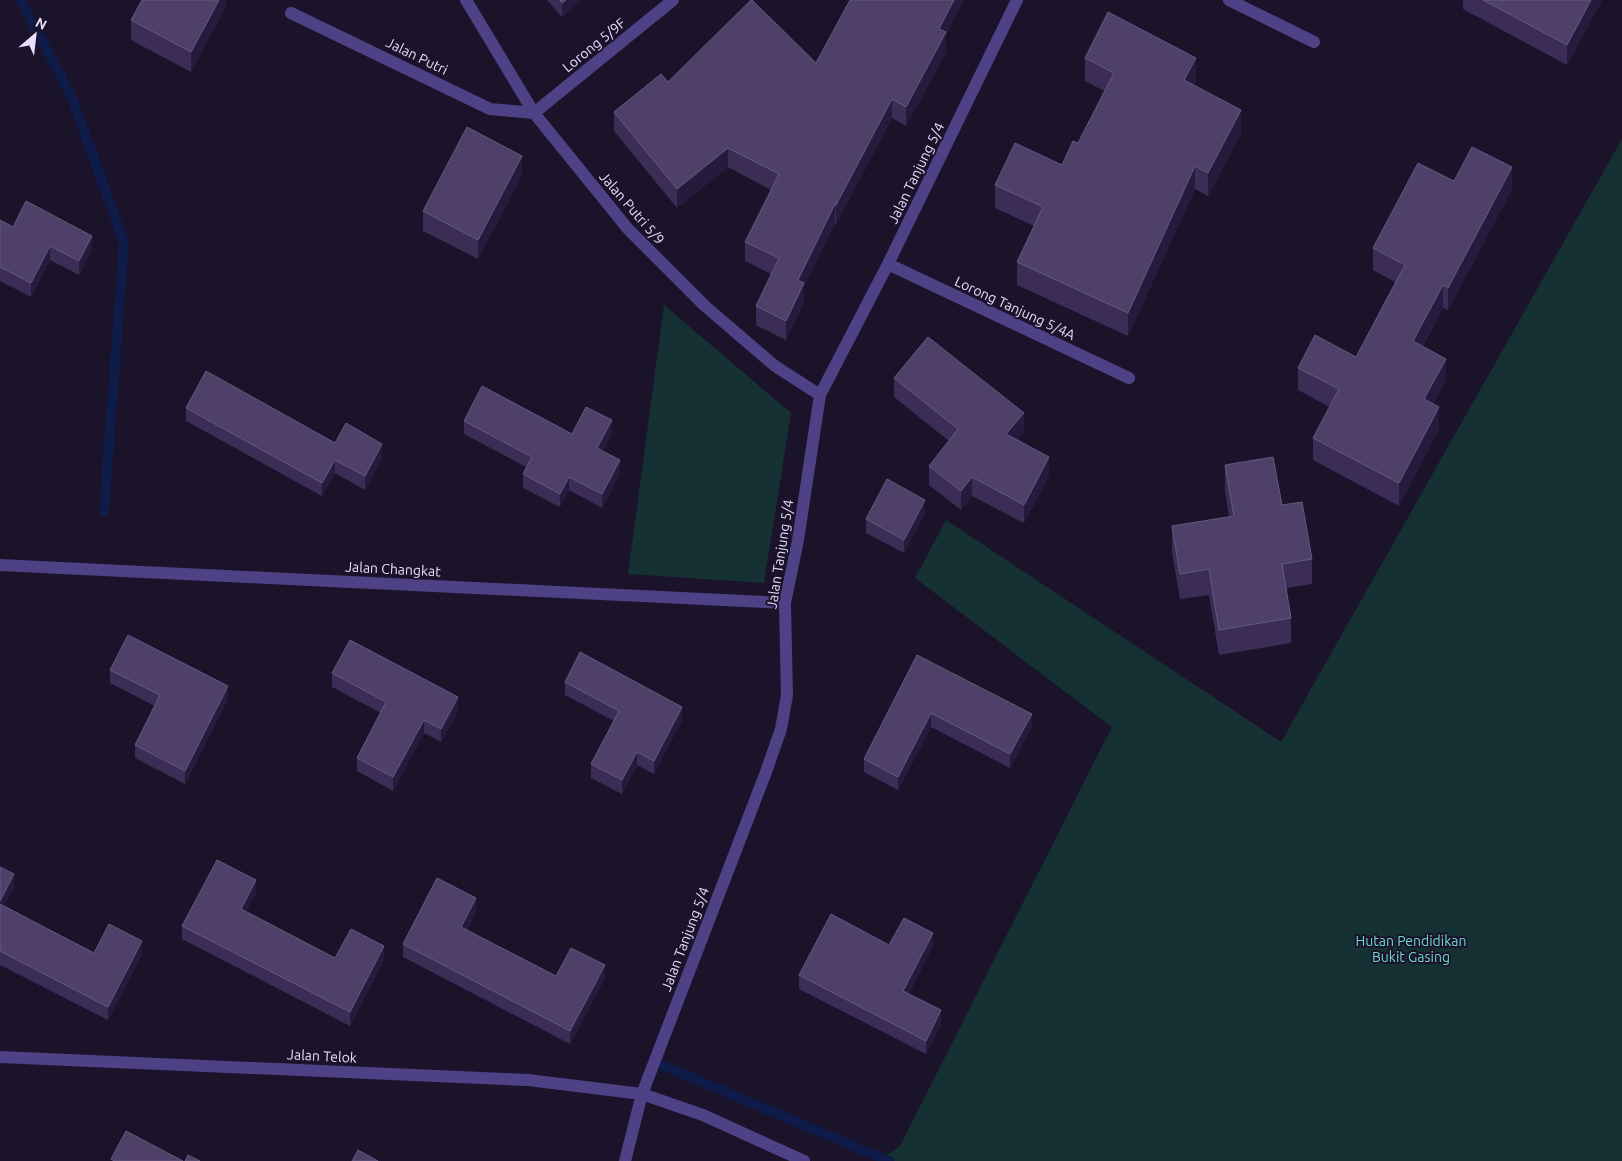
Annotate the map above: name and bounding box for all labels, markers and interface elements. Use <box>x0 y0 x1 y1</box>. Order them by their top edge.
north arrow <box>10 10 60 60</box>
text: N <box>33 14 49 33</box>
street label: Lorong 5/9F <box>559 15 629 75</box>
street label: Jalan Putri <box>383 34 451 78</box>
street label: Jalan Tanjung 5/4 <box>885 120 947 226</box>
street label: Jalan Putri 5/9 <box>596 168 668 248</box>
street label: Lorong Tanjung 5/4A <box>952 273 1078 343</box>
street label: Jalan Tanjung 5/4 <box>763 498 797 610</box>
street label: Jalan Changkat <box>345 559 442 580</box>
street label: Jalan Tanjung 5/4 <box>658 885 712 993</box>
park label: Hutan Pendidikan Bukit Gasing <box>1356 933 1466 965</box>
street label: Jalan Telok <box>287 1046 357 1066</box>

